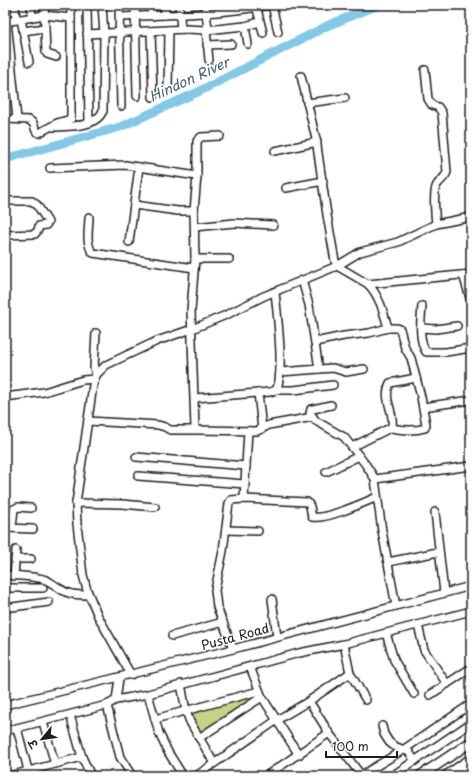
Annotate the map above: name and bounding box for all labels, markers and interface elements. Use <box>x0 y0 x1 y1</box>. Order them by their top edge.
water label: Hindon River <box>145 51 234 107</box>
street label: Pusta Road <box>199 618 271 654</box>
north arrow <box>22 719 62 759</box>
scale bar <box>326 733 397 759</box>
text: उ <box>23 735 43 752</box>
text: 100 m <box>332 737 369 755</box>

